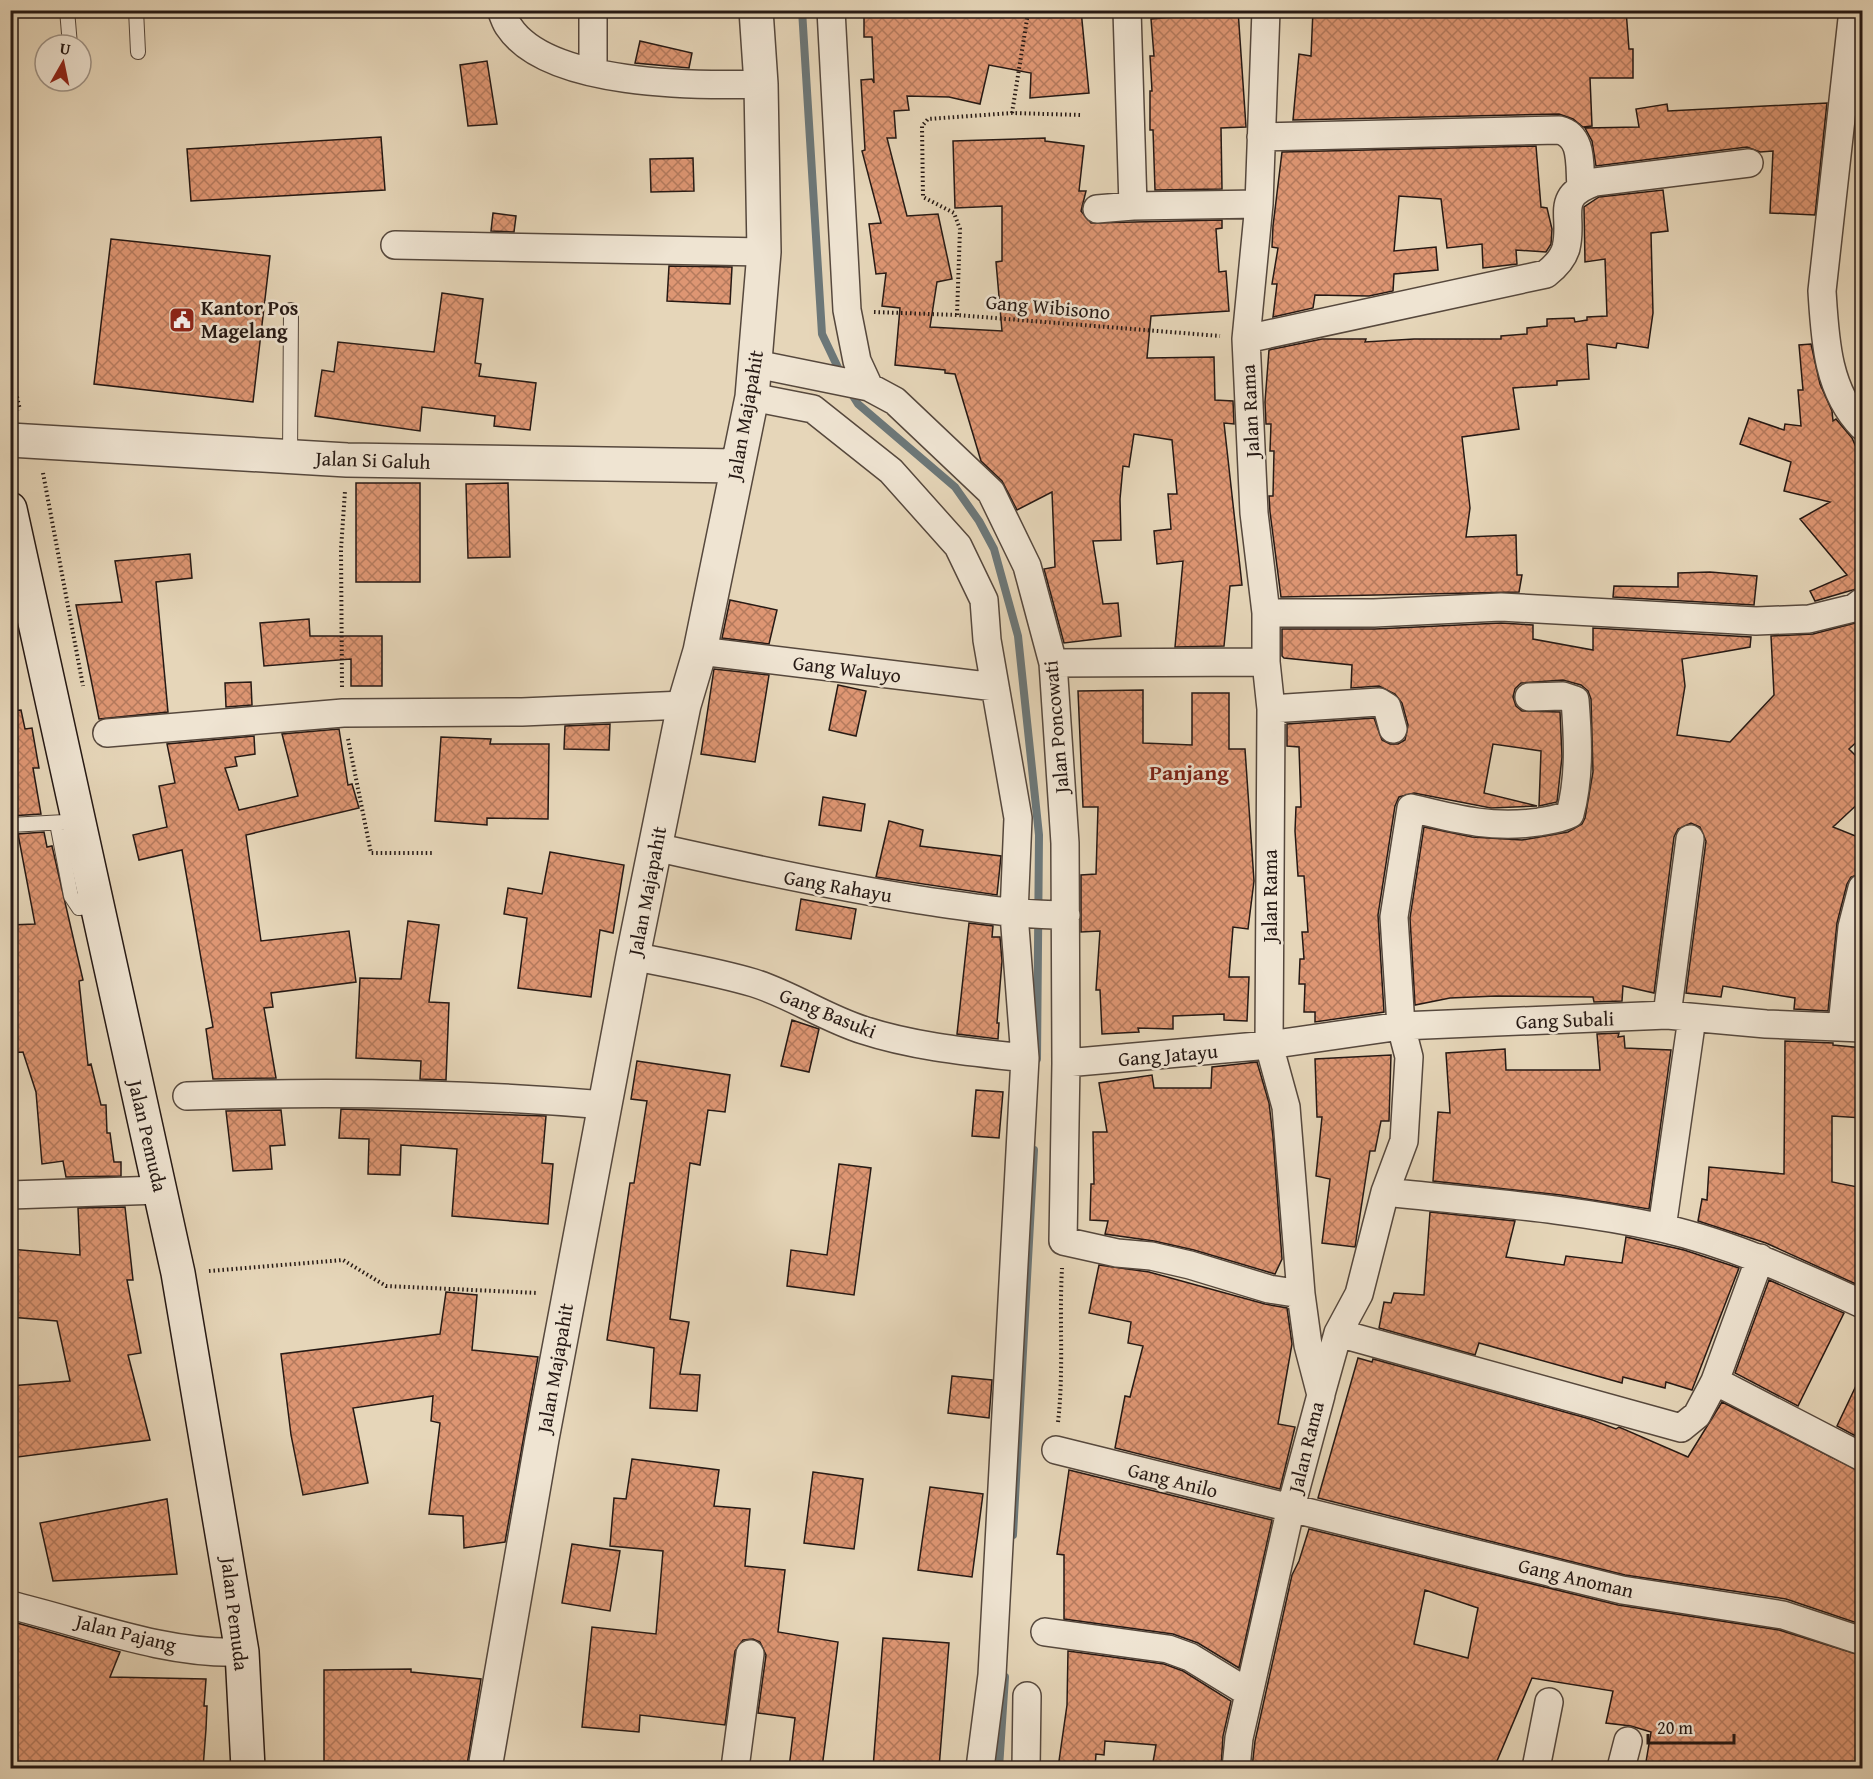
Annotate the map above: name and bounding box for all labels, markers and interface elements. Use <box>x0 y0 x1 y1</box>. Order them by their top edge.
north arrow <box>33 33 93 93</box>
text: U <box>58 35 73 61</box>
street label: Gang Wibisono <box>985 287 1112 326</box>
place label: Kantor Pos Magelang <box>201 293 298 345</box>
public building icon: Kantor Pos Magelang <box>167 305 197 335</box>
street label: Jalan Majapahit <box>718 348 770 485</box>
street label: Jalan Rama <box>1233 363 1267 461</box>
street label: Jalan Si Galuh <box>312 443 431 476</box>
street label: Gang Waluyo <box>791 647 903 690</box>
street label: Jalan Poncowati <box>1035 659 1076 798</box>
district label: Panjang <box>1149 756 1229 788</box>
street label: Jalan Majapahit <box>619 824 673 961</box>
street label: Jalan Rama <box>1255 849 1284 946</box>
street label: Gang Rahayu <box>782 862 895 909</box>
street label: Gang Basuki <box>775 980 881 1045</box>
street label: Gang Subali <box>1515 1003 1615 1036</box>
street label: Gang Jatayu <box>1117 1036 1219 1073</box>
street label: Jalan Pemuda <box>121 1074 176 1195</box>
street label: Jalan Majapahit <box>528 1301 580 1438</box>
street label: Jalan Rama <box>1279 1398 1331 1499</box>
street label: Gang Anilo <box>1125 1454 1221 1505</box>
street label: Gang Anoman <box>1516 1550 1637 1605</box>
street label: Jalan Pemuda <box>214 1553 257 1673</box>
street label: Jalan Pajang <box>70 1605 179 1659</box>
scale bar <box>1648 1707 1734 1745</box>
text: 20 m <box>1657 1714 1693 1741</box>

